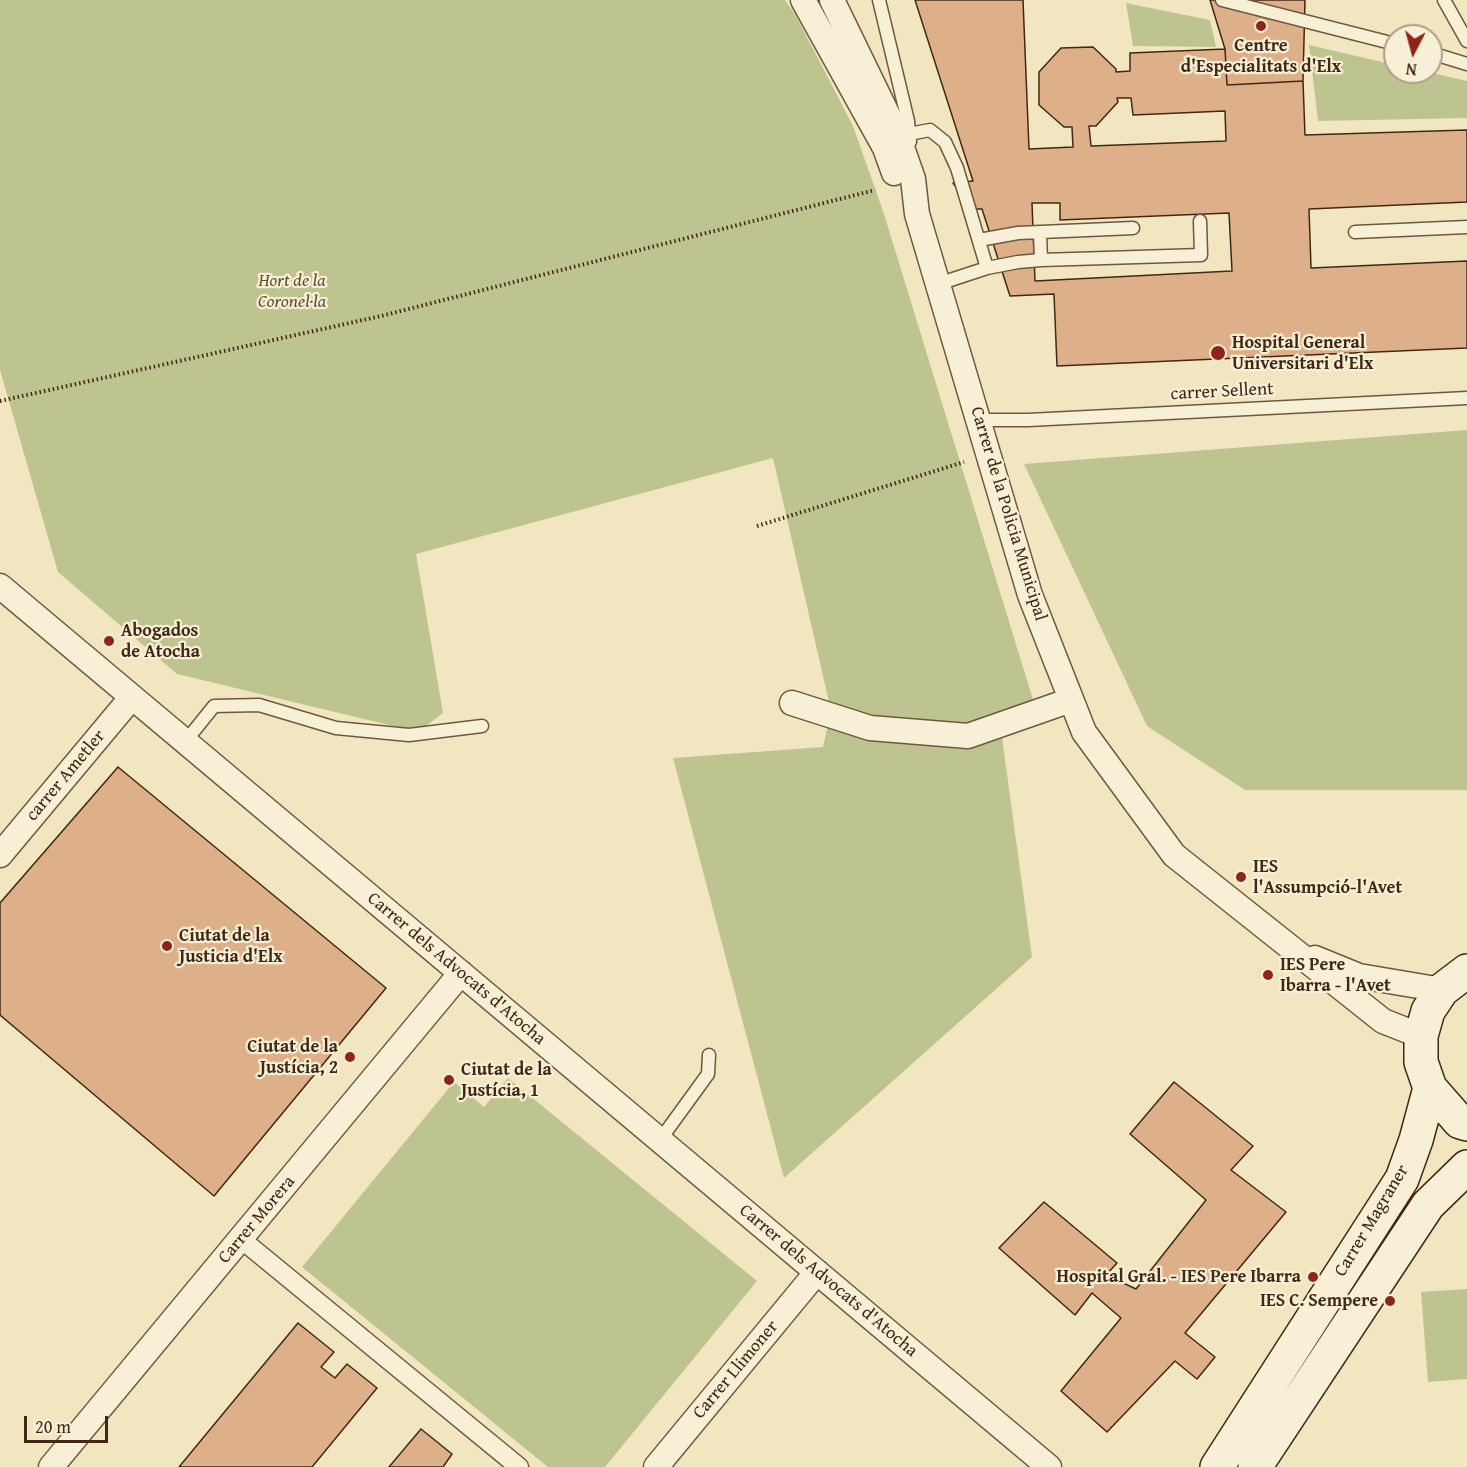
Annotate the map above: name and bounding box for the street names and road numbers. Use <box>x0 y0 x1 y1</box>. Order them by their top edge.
street label: carrer Sellent <box>1170 379 1274 405</box>
street label: Carrer de la Policia Municipal <box>965 404 1051 624</box>
street label: carrer Ametler <box>22 726 110 826</box>
street label: Carrer dels Advocats d'Atocha <box>362 888 550 1050</box>
street label: Carrer Magraner <box>1330 1161 1414 1281</box>
street label: Carrer Morera <box>214 1172 300 1268</box>
street label: Carrer dels Advocats d'Atocha <box>734 1200 922 1362</box>
street label: Carrer Llimoner <box>689 1317 783 1423</box>

